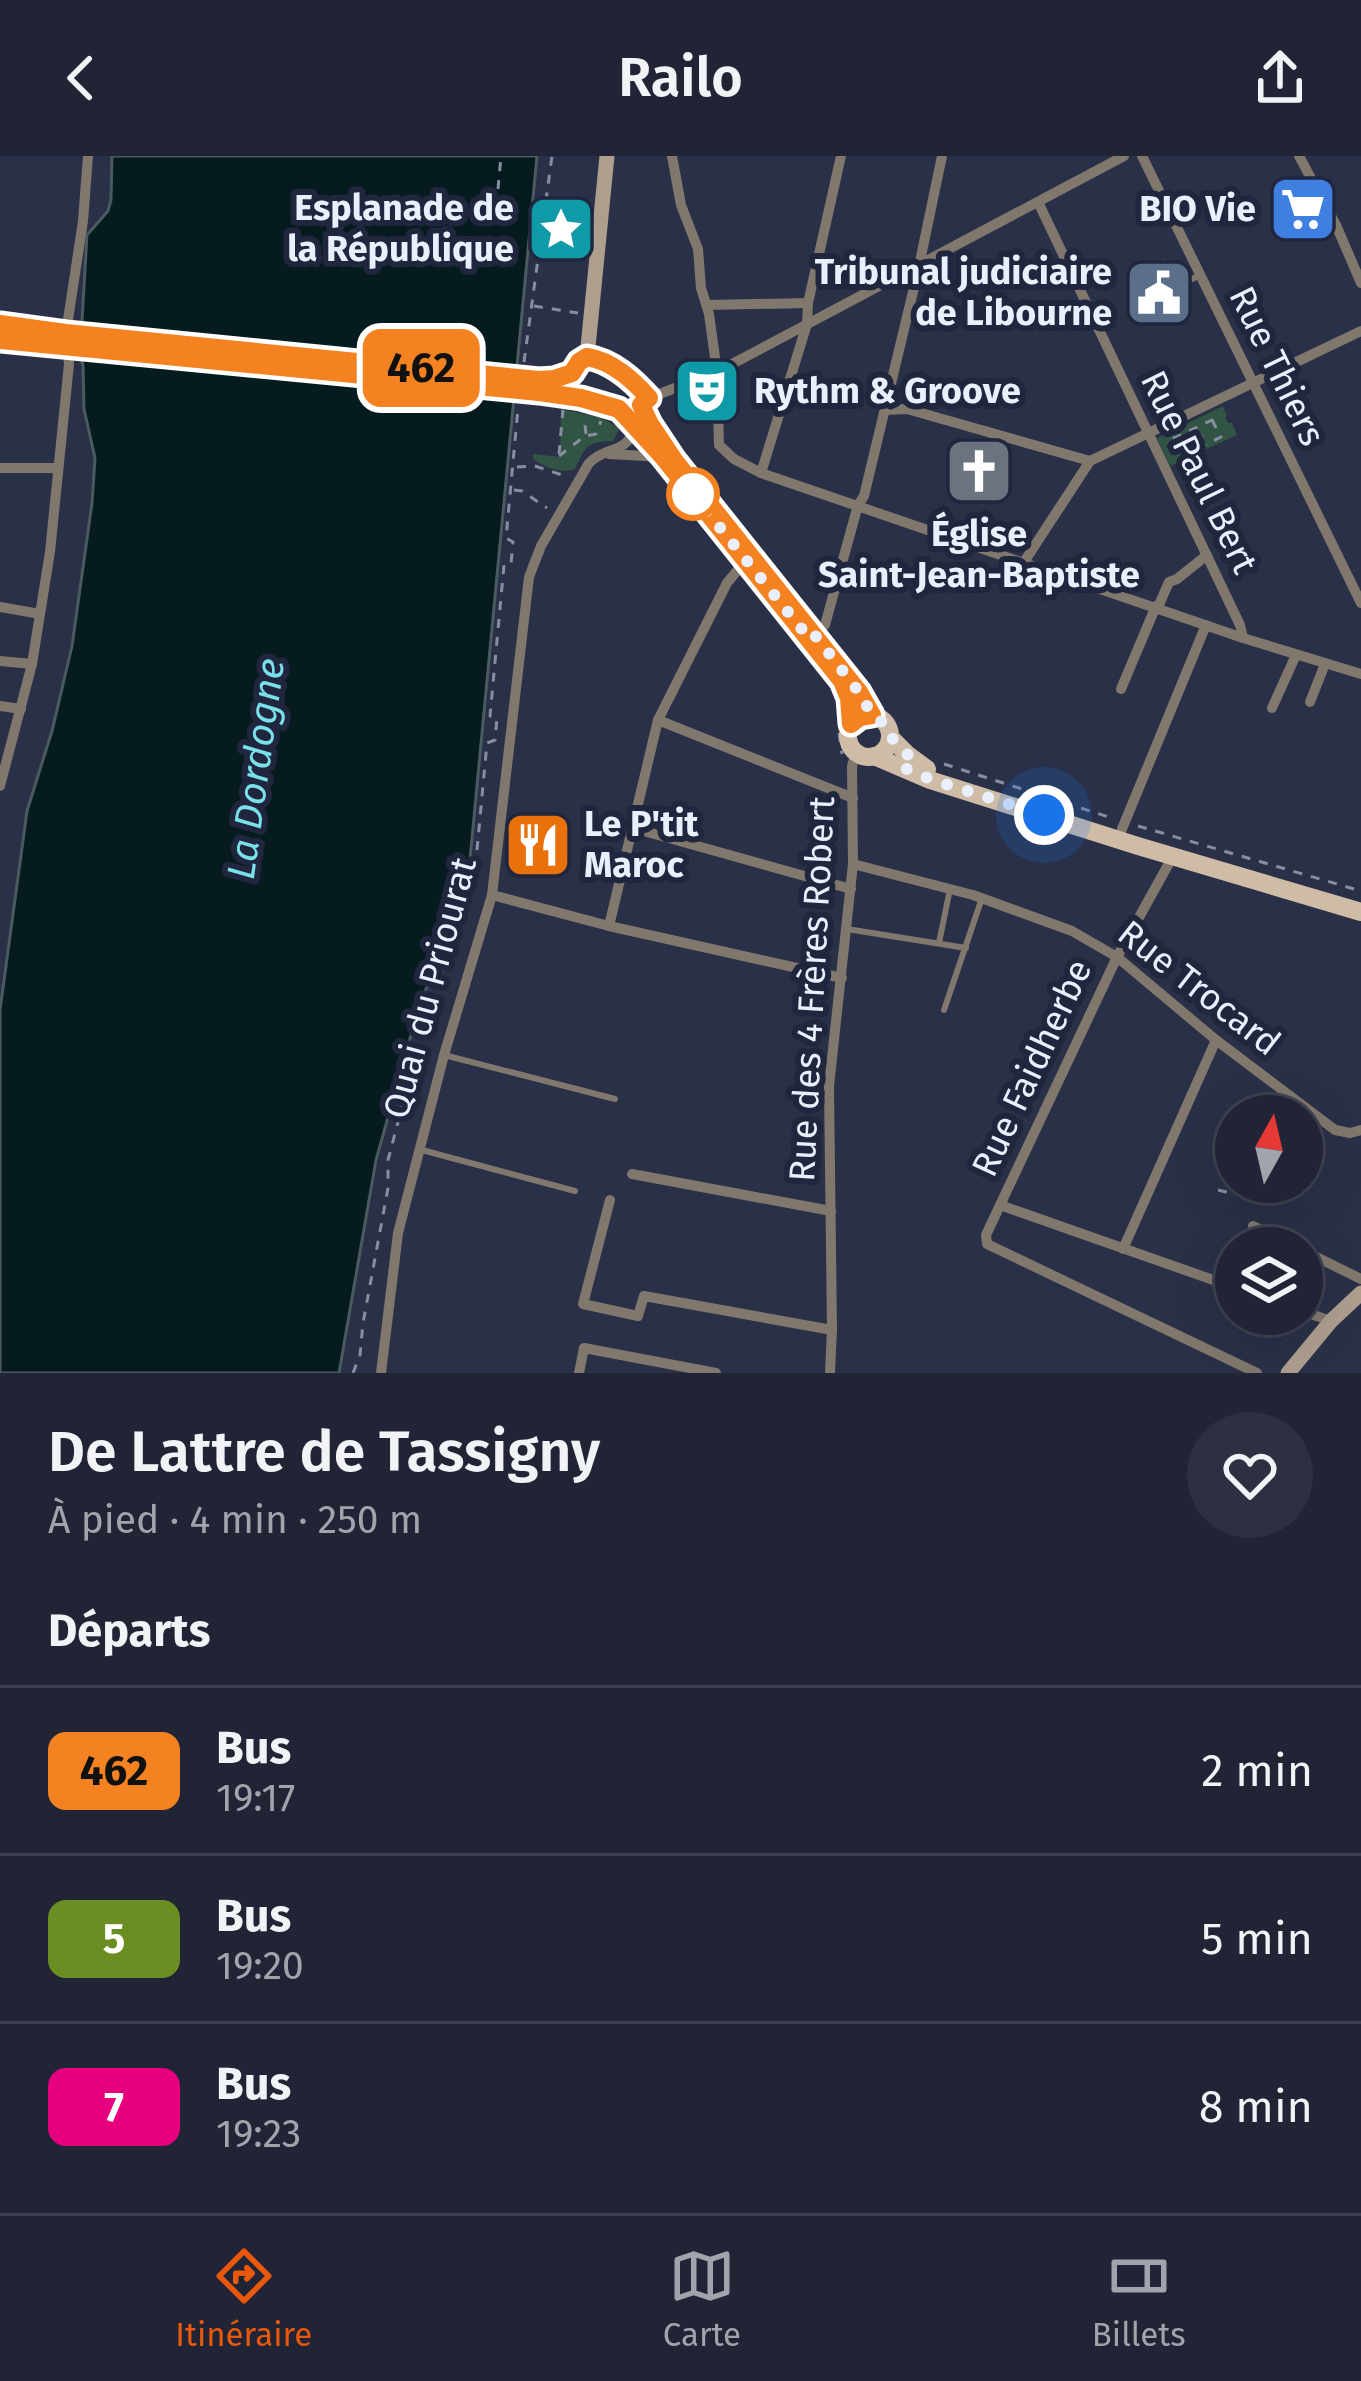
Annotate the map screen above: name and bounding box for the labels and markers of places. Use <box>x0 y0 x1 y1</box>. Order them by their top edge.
supermarket icon: BIO Vie <box>1268 174 1338 244</box>
place label: Esplanade de la République <box>287 186 514 271</box>
place label: BIO Vie <box>1139 187 1256 231</box>
place icon: Esplanade de la République <box>526 194 596 264</box>
place label: Tribunal judiciaire de Libourne <box>815 250 1112 335</box>
public building icon: Tribunal judiciaire de Libourne <box>1124 258 1194 328</box>
theatre icon: Rythm & Groove <box>672 356 742 426</box>
place label: Rythm & Groove <box>754 369 1021 413</box>
church icon: Église Saint-Jean-Baptiste <box>944 436 1014 506</box>
unlabelled marker <box>668 469 718 519</box>
place label: Église Saint-Jean-Baptiste <box>818 511 1140 597</box>
place label: Le P'tit Maroc <box>584 802 700 887</box>
restaurant icon: Le P'tit Maroc <box>503 810 573 880</box>

